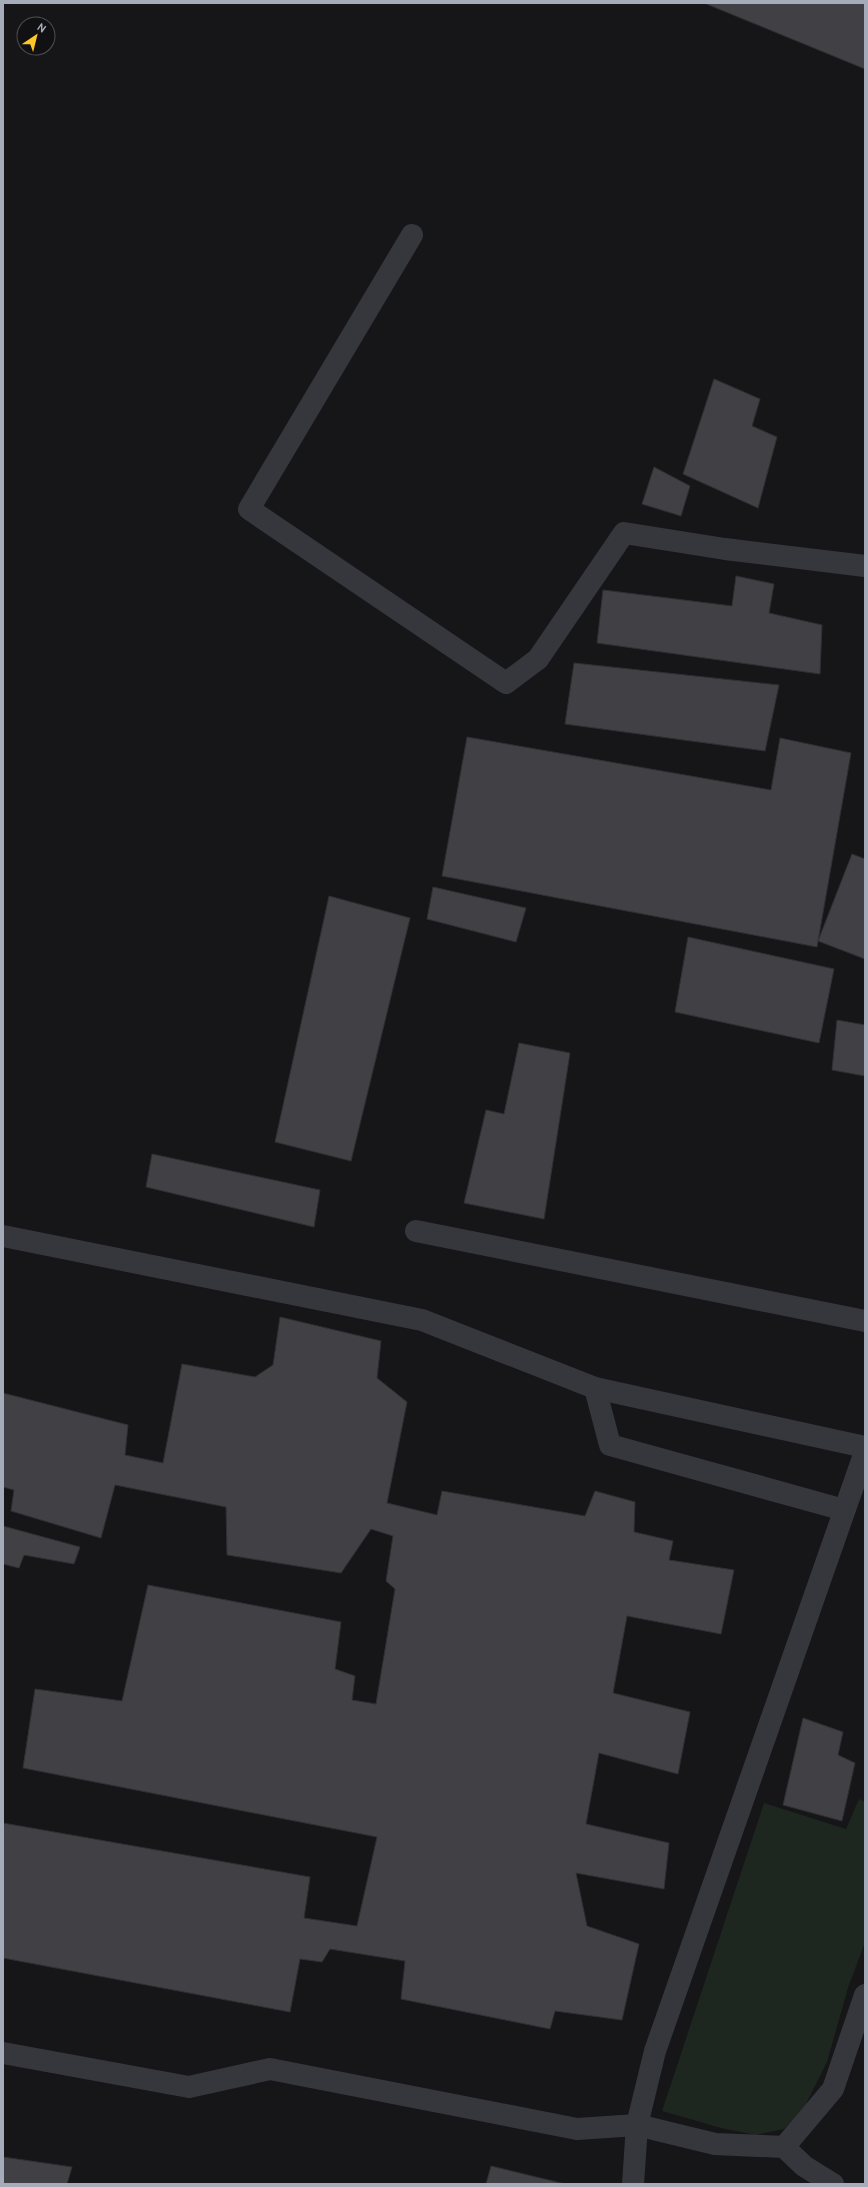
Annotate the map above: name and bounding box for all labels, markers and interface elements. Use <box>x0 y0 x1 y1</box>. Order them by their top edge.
north arrow <box>16 16 56 56</box>
text: N <box>34 21 48 37</box>

